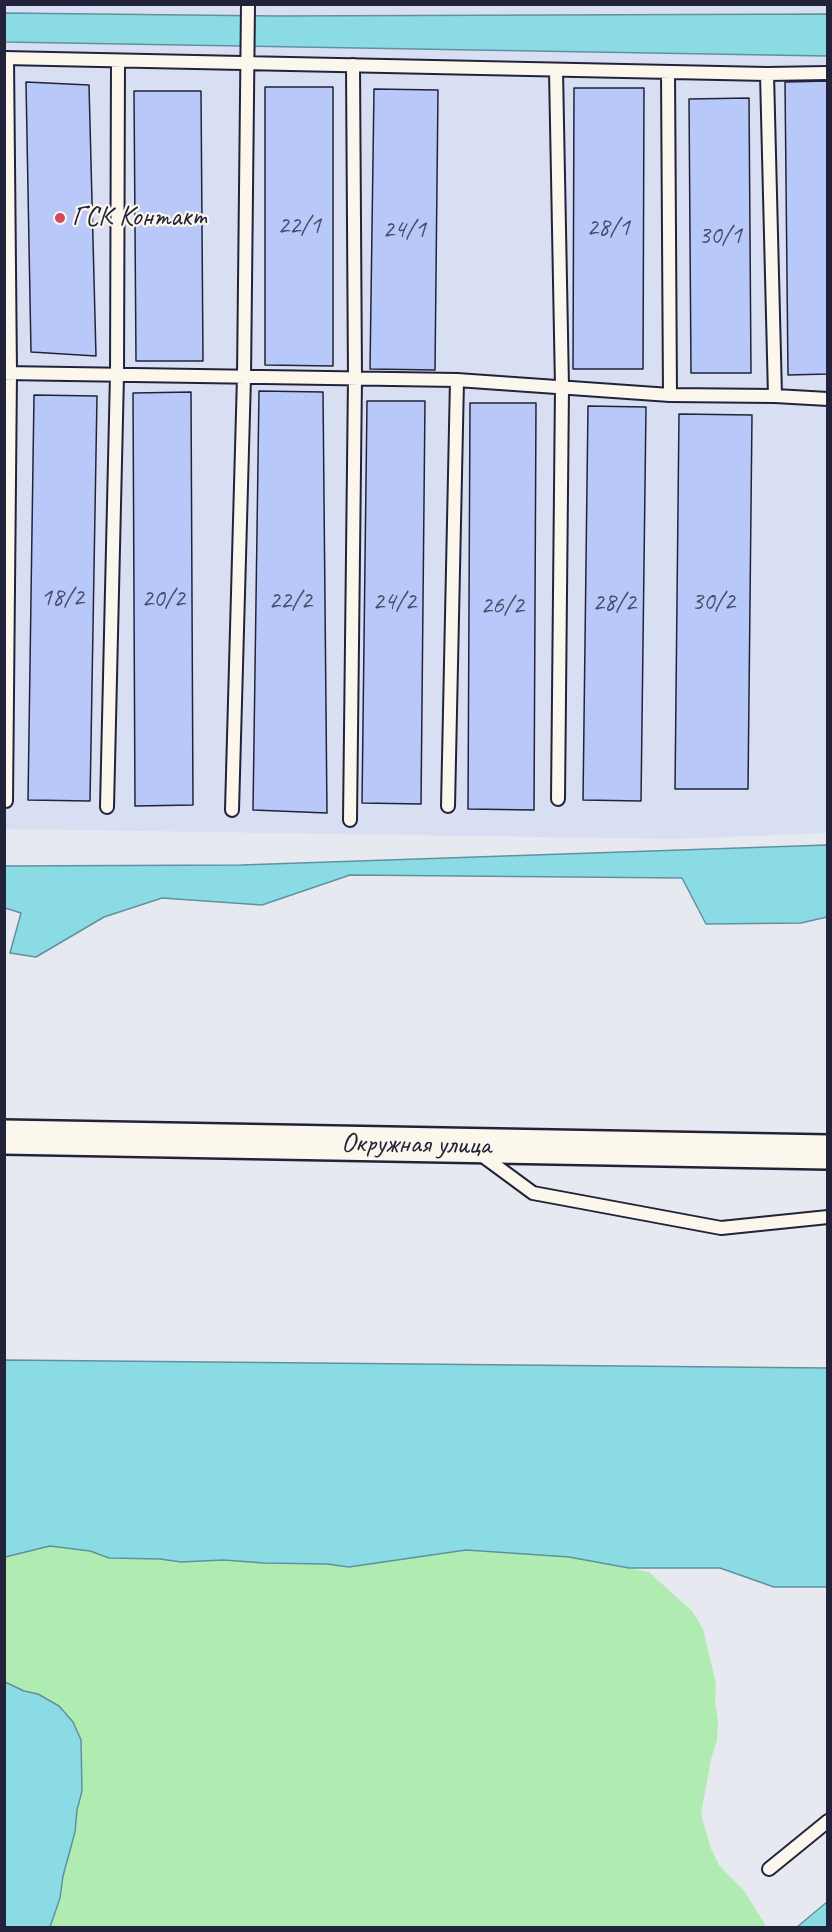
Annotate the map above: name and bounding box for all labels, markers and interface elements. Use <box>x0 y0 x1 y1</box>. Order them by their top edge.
place label: ГСК Контакт <box>72 201 206 235</box>
house number: 22/1 <box>277 210 321 242</box>
marker: ГСК Контакт <box>53 211 67 225</box>
house number: 28/1 <box>586 212 630 244</box>
house number: 24/1 <box>382 214 426 246</box>
house number: 30/1 <box>698 220 742 252</box>
house number: 18/2 <box>40 582 84 614</box>
house number: 20/2 <box>141 583 185 615</box>
house number: 22/2 <box>268 585 312 617</box>
house number: 24/2 <box>372 586 416 618</box>
house number: 30/2 <box>691 586 735 618</box>
house number: 28/2 <box>592 587 636 619</box>
house number: 26/2 <box>480 590 524 622</box>
street label: Окружная улица <box>341 1127 491 1163</box>

